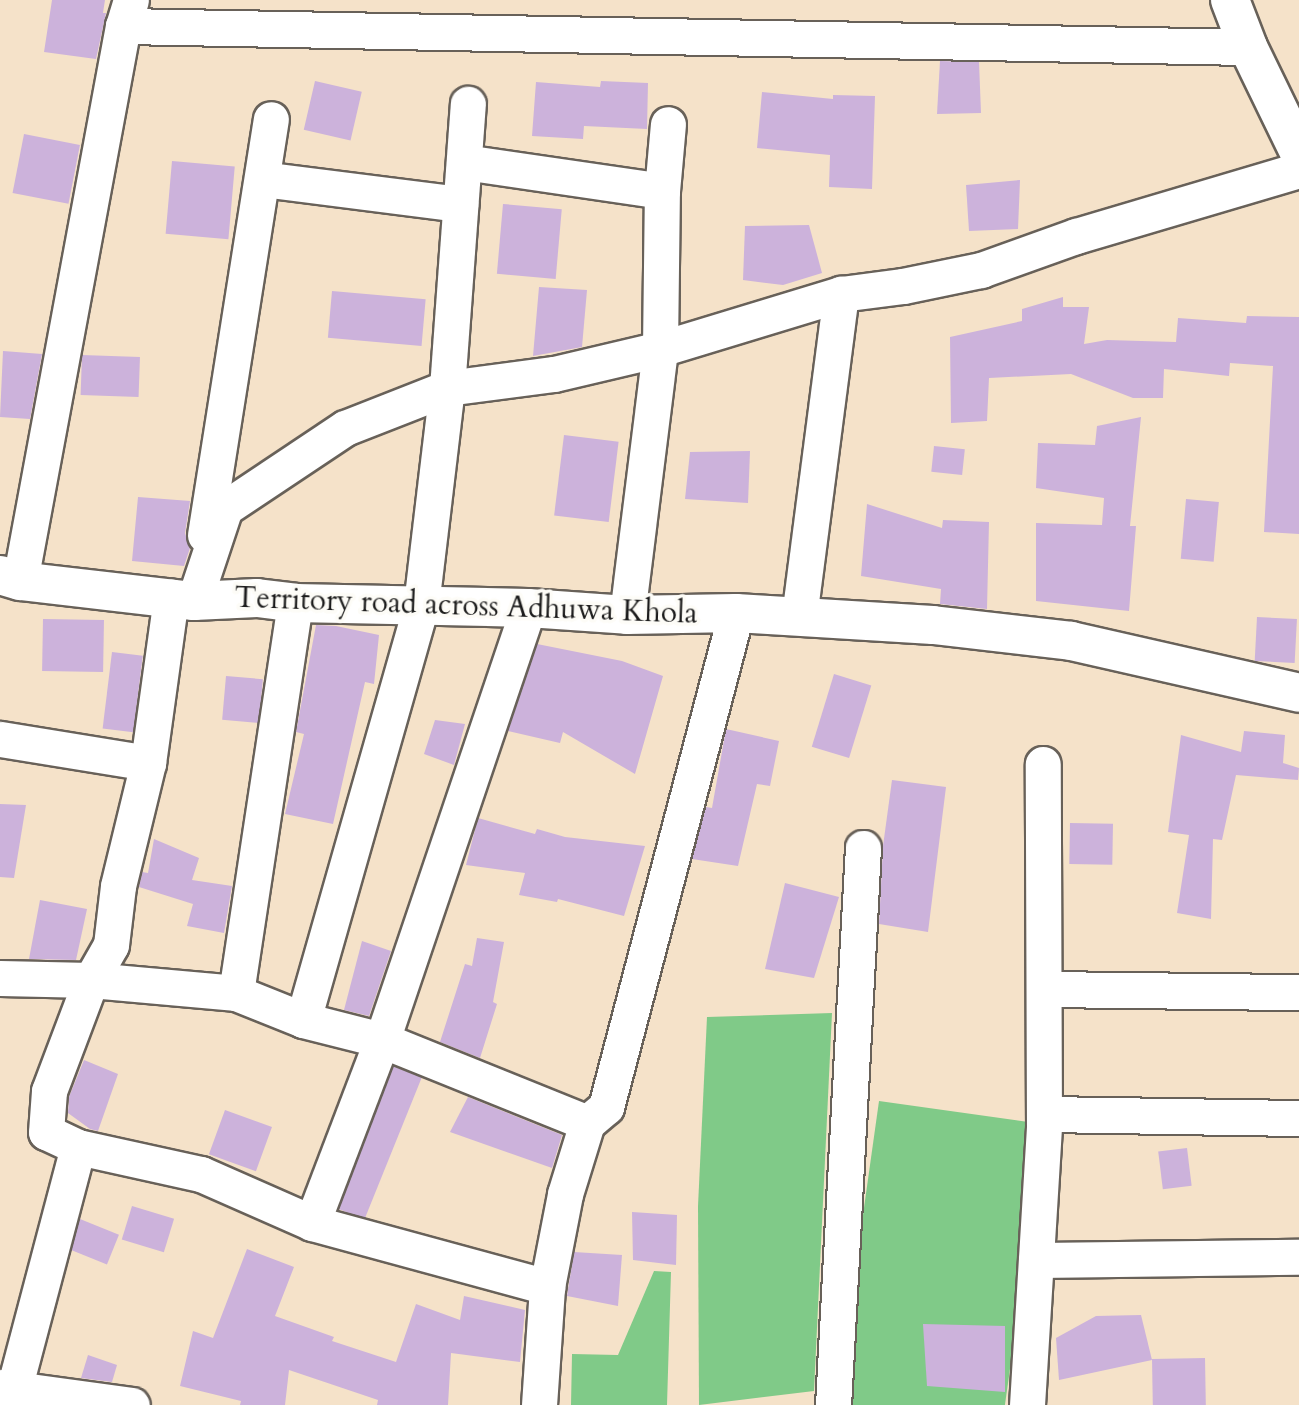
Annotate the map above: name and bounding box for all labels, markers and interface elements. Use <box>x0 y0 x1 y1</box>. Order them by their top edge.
street label: Territory road across Adhuwa Khola <box>234 580 698 632</box>

